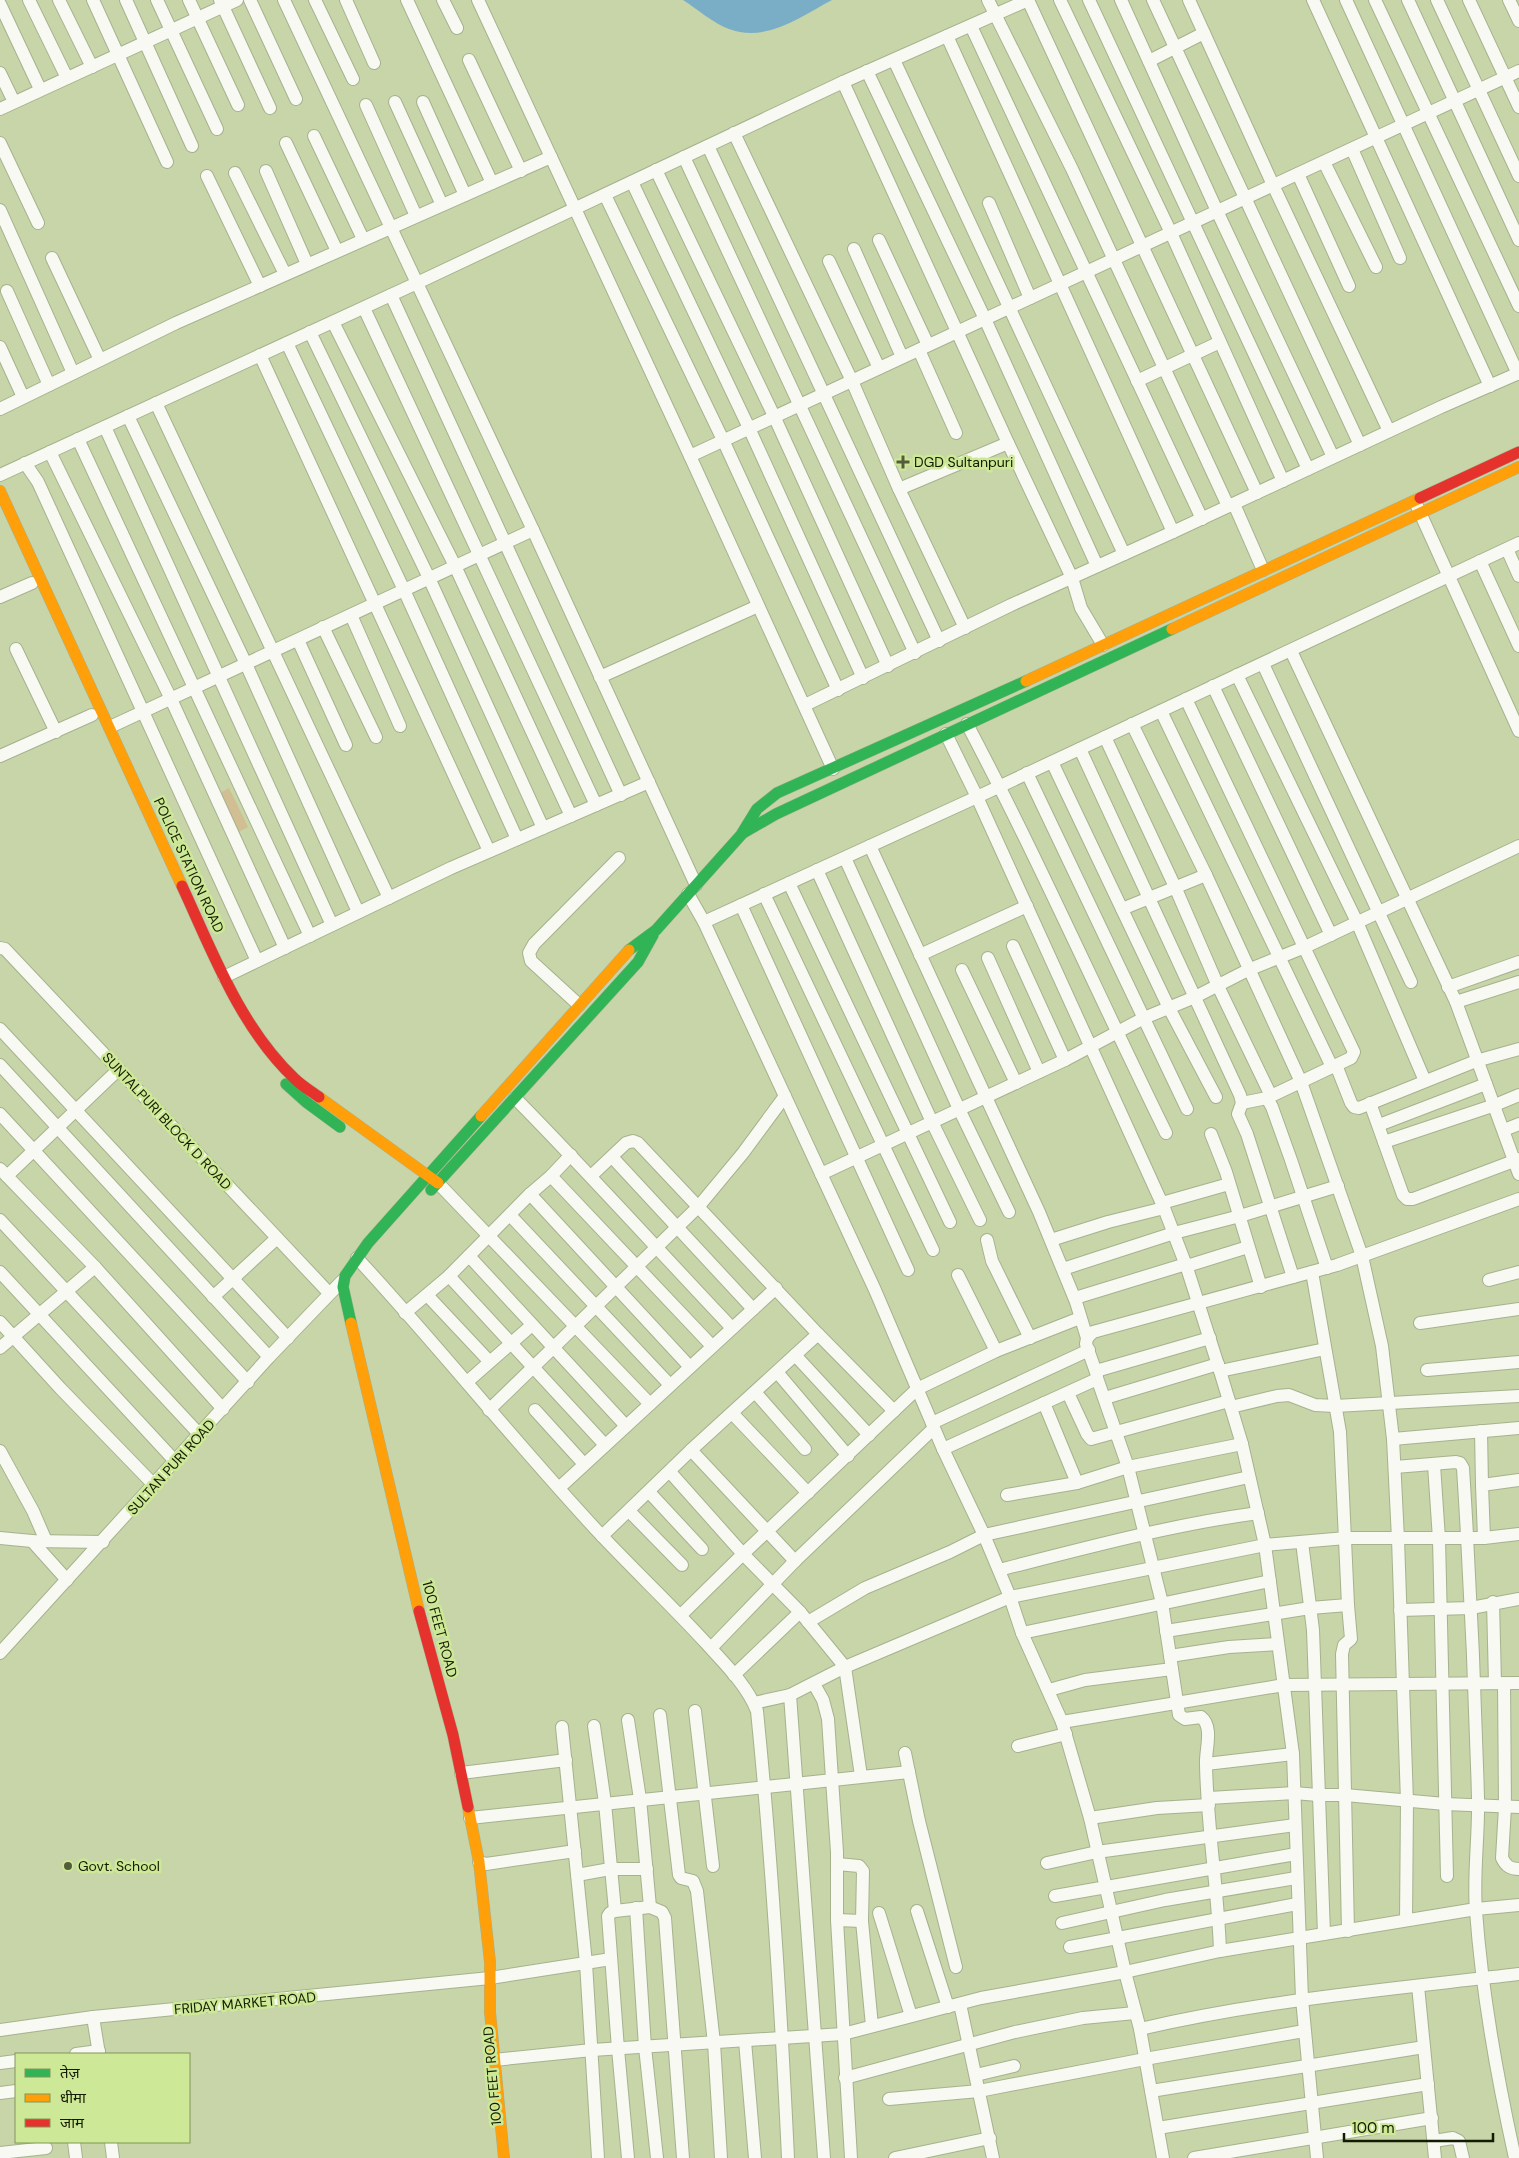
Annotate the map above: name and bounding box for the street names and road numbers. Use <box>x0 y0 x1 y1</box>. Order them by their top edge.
street label: POLICE STATION ROAD <box>150 795 228 935</box>
street label: SUNTALPURI BLOCK D ROAD <box>99 1049 235 1193</box>
street label: SULTAN PURI ROAD <box>123 1415 219 1519</box>
street label: 100 FEET ROAD <box>418 1579 462 1679</box>
street label: FRIDAY MARKET ROAD <box>173 1988 317 2018</box>
street label: 100 FEET ROAD <box>479 2026 505 2126</box>

